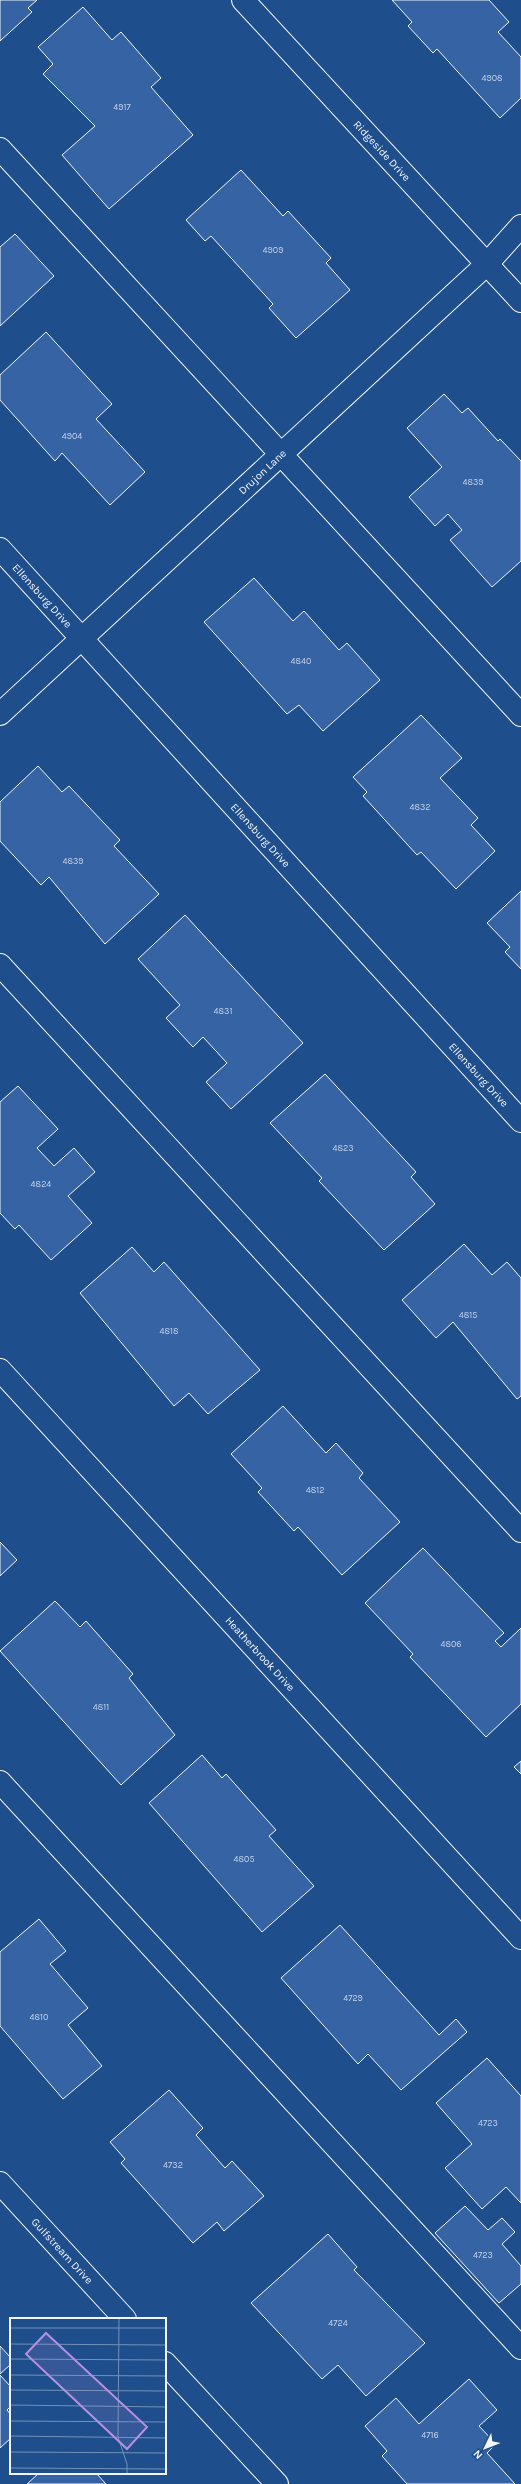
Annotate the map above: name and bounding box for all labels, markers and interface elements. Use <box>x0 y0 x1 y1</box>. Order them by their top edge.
house number: 4908 <box>481 73 503 83</box>
house number: 4917 <box>113 102 131 112</box>
street label: Ridgeside Drive <box>351 118 414 184</box>
house number: 4909 <box>263 245 283 255</box>
house number: 4904 <box>62 431 82 441</box>
street label: Drujon Lane <box>236 446 289 497</box>
house number: 4839 <box>462 477 484 487</box>
street label: Ellensburg Drive <box>10 561 75 631</box>
house number: 4840 <box>291 656 311 666</box>
street label: Ellensburg Drive <box>228 800 293 870</box>
house number: 4832 <box>409 802 431 812</box>
house number: 4839 <box>62 856 84 866</box>
house number: 4831 <box>214 1006 232 1016</box>
street label: Ellensburg Drive <box>446 1040 511 1110</box>
house number: 4823 <box>332 1143 354 1153</box>
house number: 4824 <box>31 1179 51 1189</box>
house number: 4815 <box>459 1310 477 1320</box>
house number: 4818 <box>159 1326 179 1336</box>
house number: 4812 <box>306 1485 324 1495</box>
street label: Heatherbrook Drive <box>223 1614 298 1694</box>
house number: 4806 <box>440 1639 462 1649</box>
house number: 4811 <box>93 1702 109 1712</box>
house number: 4805 <box>234 1854 254 1864</box>
house number: 4729 <box>343 1993 363 2003</box>
house number: 4810 <box>30 2012 48 2022</box>
house number: 4723 <box>478 2118 498 2128</box>
house number: 4732 <box>163 2160 183 2170</box>
street label: Gulfstream Drive <box>29 2215 96 2287</box>
house number: 4723 <box>473 2250 493 2260</box>
inset map <box>10 2318 166 2474</box>
house number: 4724 <box>328 2318 348 2328</box>
north arrow <box>465 2428 505 2468</box>
house number: 4716 <box>421 2430 439 2440</box>
text: N <box>471 2447 485 2462</box>

